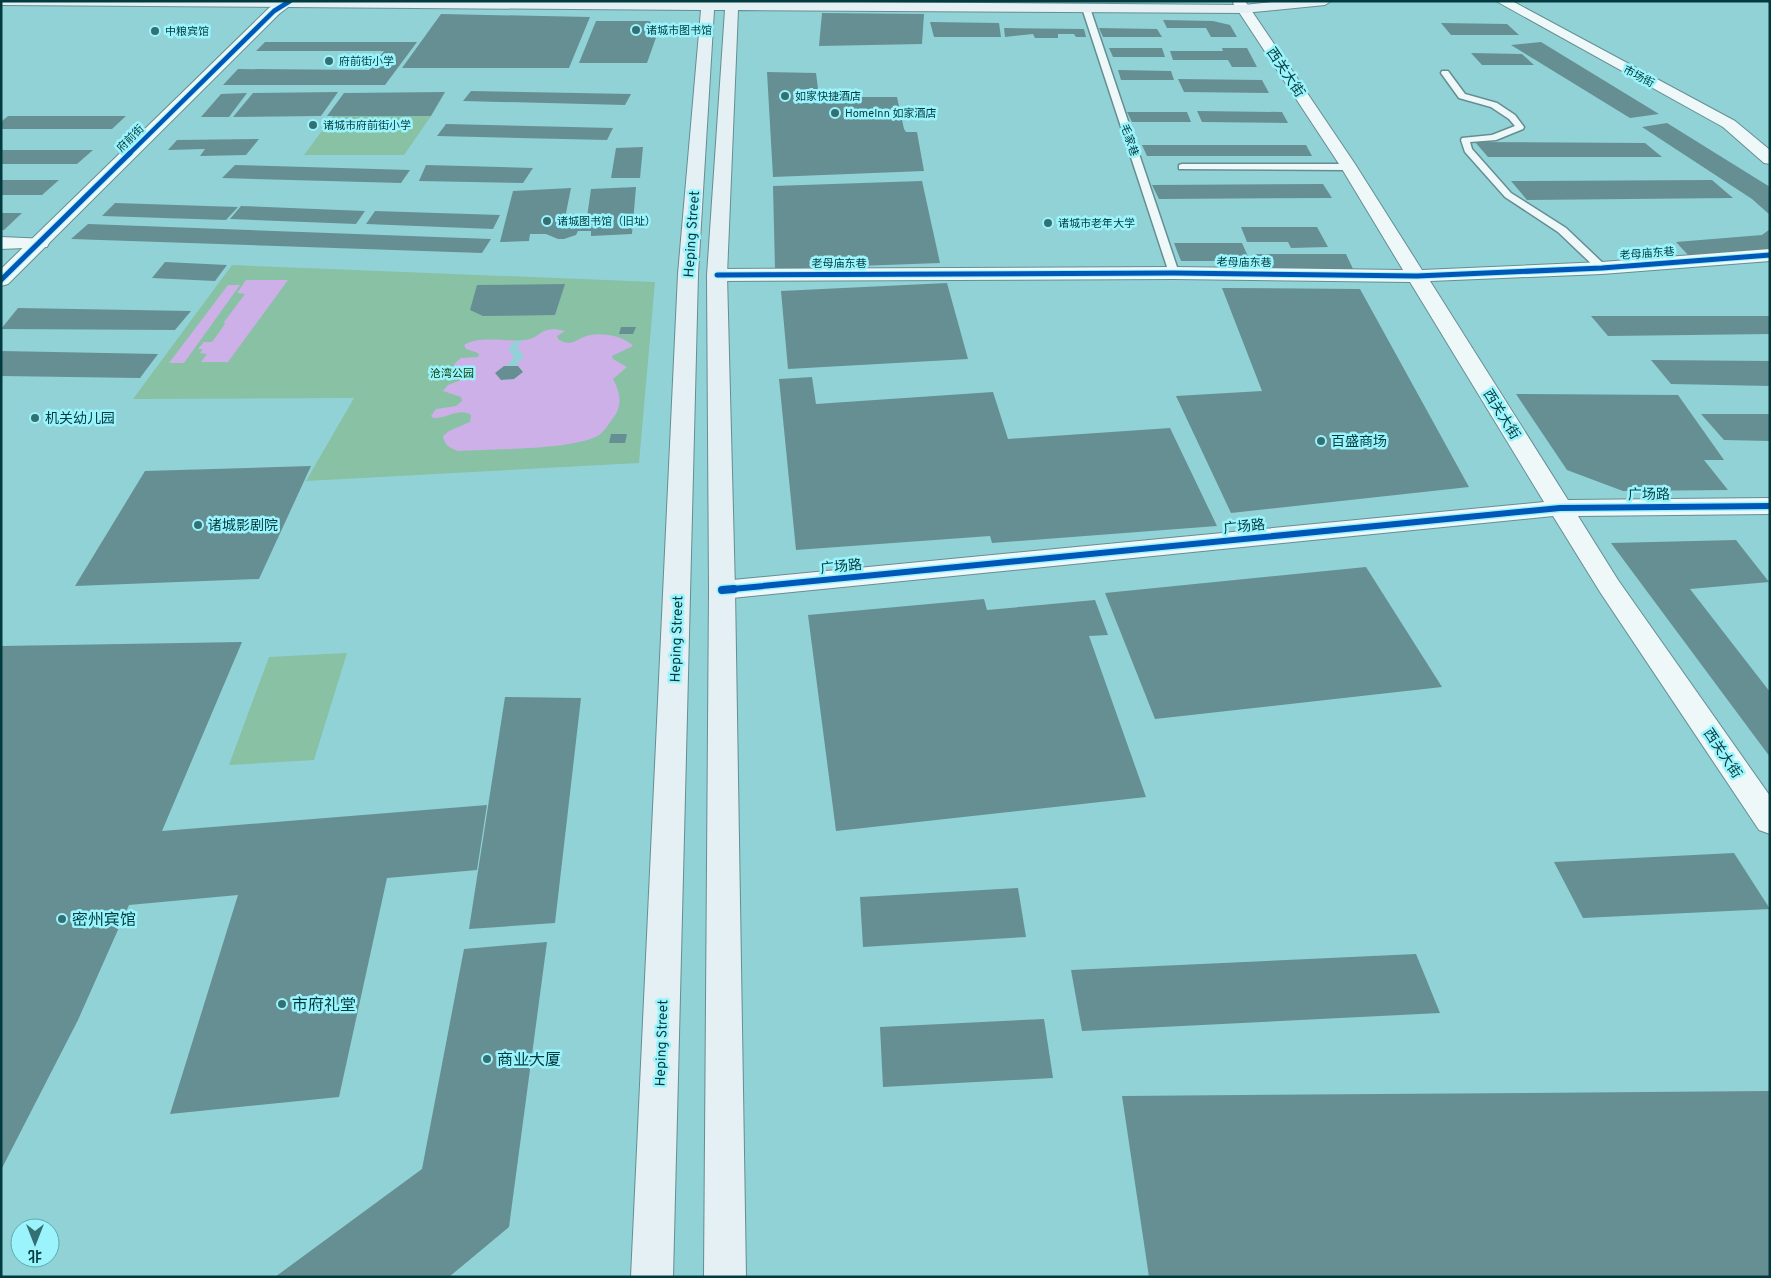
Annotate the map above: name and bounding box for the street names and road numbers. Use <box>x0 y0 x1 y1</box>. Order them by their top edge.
street label: 西关大街 <box>1262 45 1307 101</box>
street label: 市场街 <box>1621 63 1656 91</box>
street label: 府前街 <box>114 122 147 155</box>
street label: 毛家巷 <box>1117 122 1141 158</box>
street label: Heping Street <box>681 190 704 278</box>
street label: 老母庙东巷 <box>1619 245 1675 263</box>
street label: 老母庙东巷 <box>1216 256 1272 270</box>
street label: 老母庙东巷 <box>812 257 867 271</box>
street label: 西关大街 <box>1479 387 1523 443</box>
street label: 广场路 <box>1628 487 1670 504</box>
street label: 广场路 <box>1222 517 1266 538</box>
street label: 广场路 <box>819 557 863 578</box>
street label: Heping Street <box>667 595 688 683</box>
street label: 西关大街 <box>1699 726 1744 782</box>
street label: Heping Street <box>652 999 673 1087</box>

